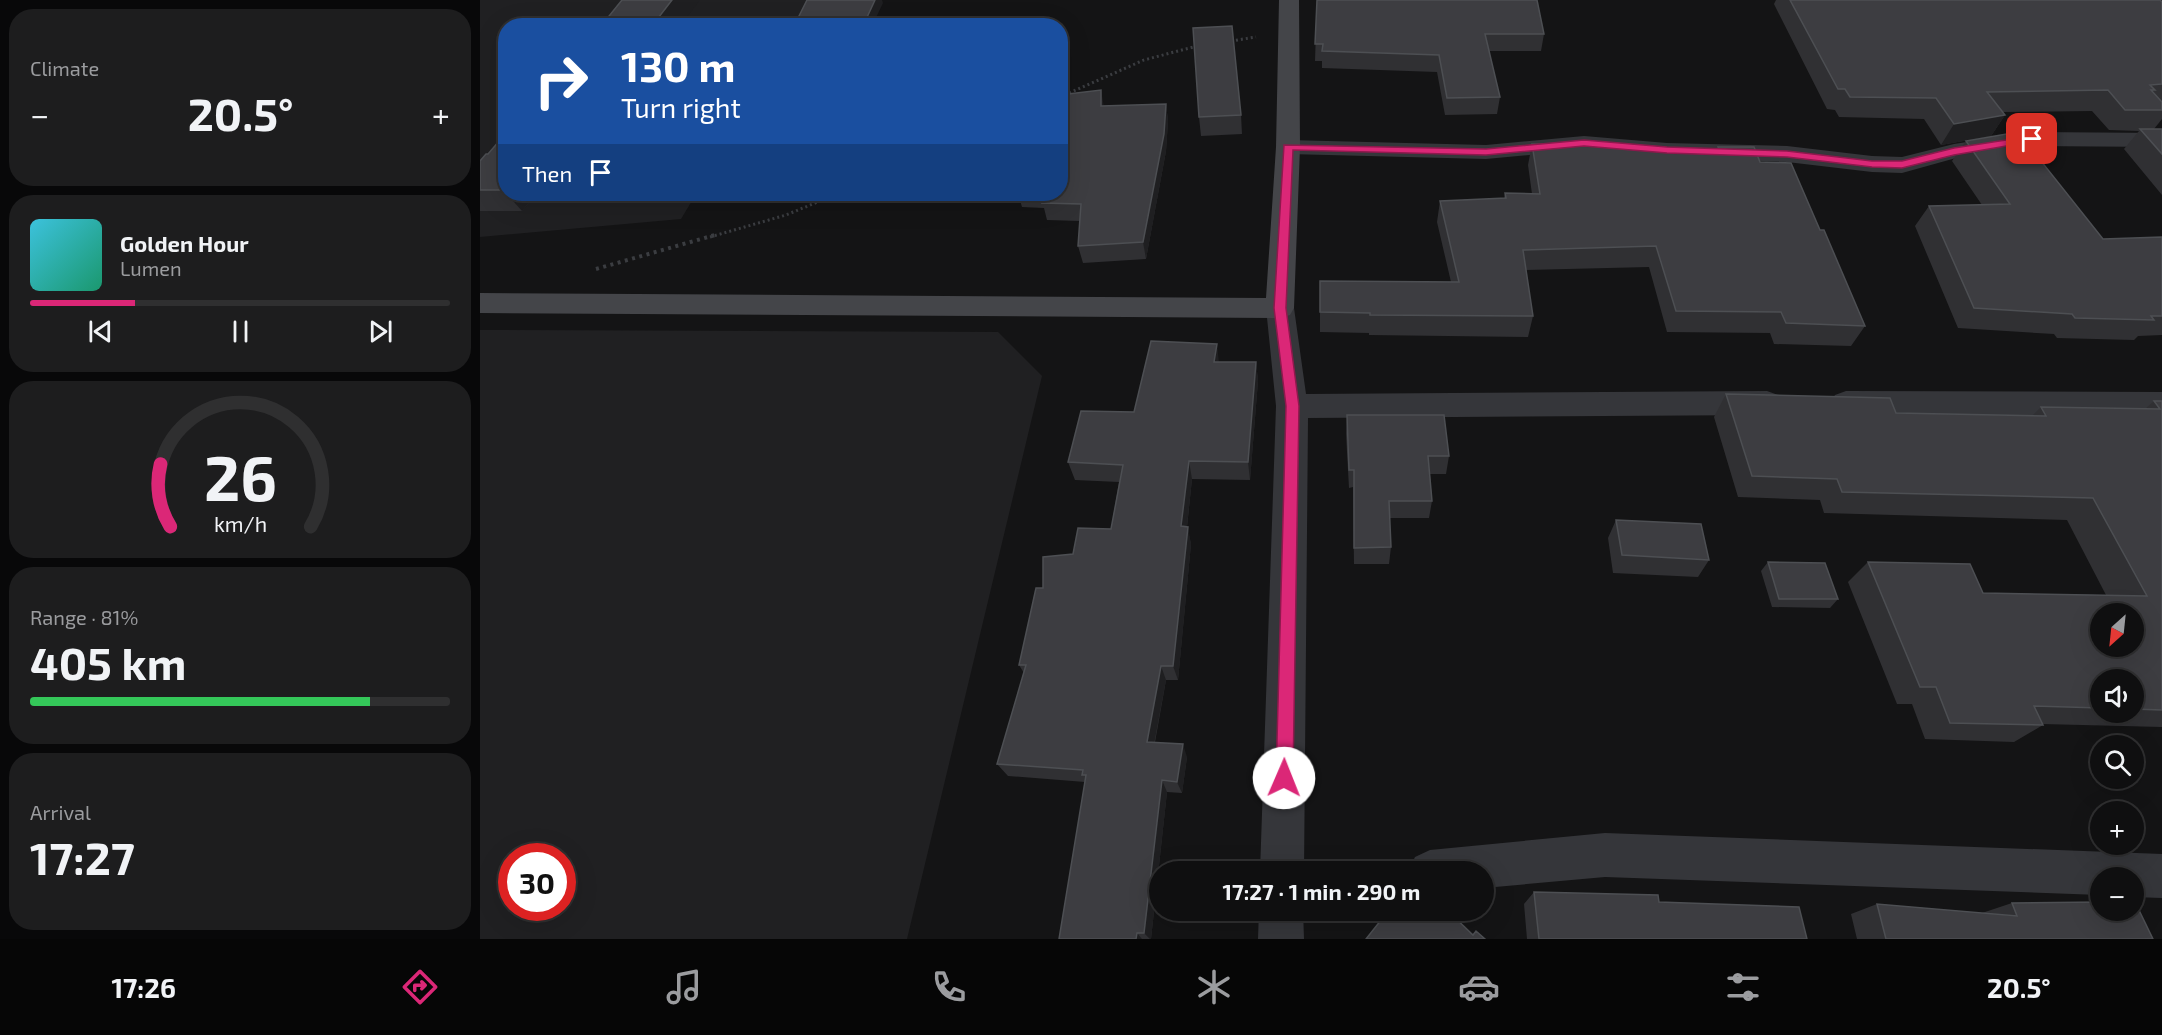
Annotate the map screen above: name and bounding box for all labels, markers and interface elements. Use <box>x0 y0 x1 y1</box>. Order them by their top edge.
text: 130 m <box>621 40 736 90</box>
icon: right <box>522 42 600 120</box>
text: Climate <box>30 56 99 80</box>
text: 20.5° <box>188 86 293 140</box>
text: Turn right <box>621 91 741 123</box>
text: − <box>30 94 49 134</box>
text: + <box>432 94 450 134</box>
pin <box>2006 113 2057 164</box>
icon: arrive <box>2015 122 2048 155</box>
icon: arrive <box>584 156 617 189</box>
text: Then <box>522 160 572 186</box>
text: Golden Hour <box>120 230 249 256</box>
text: Lumen <box>120 256 182 280</box>
icon: previous <box>84 315 117 348</box>
icon: pause <box>224 315 257 348</box>
icon: next <box>364 315 397 348</box>
text: 26 <box>203 439 277 514</box>
text: km/h <box>213 511 267 536</box>
north arrow <box>2090 603 2144 657</box>
map controls <box>2090 603 2144 921</box>
text: Range · 81% <box>30 605 138 629</box>
text: 405 km <box>30 635 186 689</box>
button: sound <box>2090 669 2144 723</box>
button: search <box>2090 735 2144 789</box>
position arrow <box>1252 746 1316 810</box>
text: Arrival <box>30 800 91 824</box>
button: + <box>2090 801 2144 855</box>
text: 17:27 <box>30 830 135 884</box>
speed limit sign: 30 <box>498 843 576 921</box>
button: − <box>2090 867 2144 921</box>
text: 17:27 · 1 min · 290 m <box>1223 878 1420 904</box>
icon: directions <box>399 966 441 1008</box>
icon: music <box>663 966 705 1008</box>
icon: phone <box>928 966 970 1008</box>
icon: climate <box>1193 966 1235 1008</box>
icon: car <box>1458 966 1500 1008</box>
icon: filters <box>1722 966 1764 1008</box>
text: 17:26 <box>111 971 176 1003</box>
text: 20.5° <box>1987 971 2051 1003</box>

